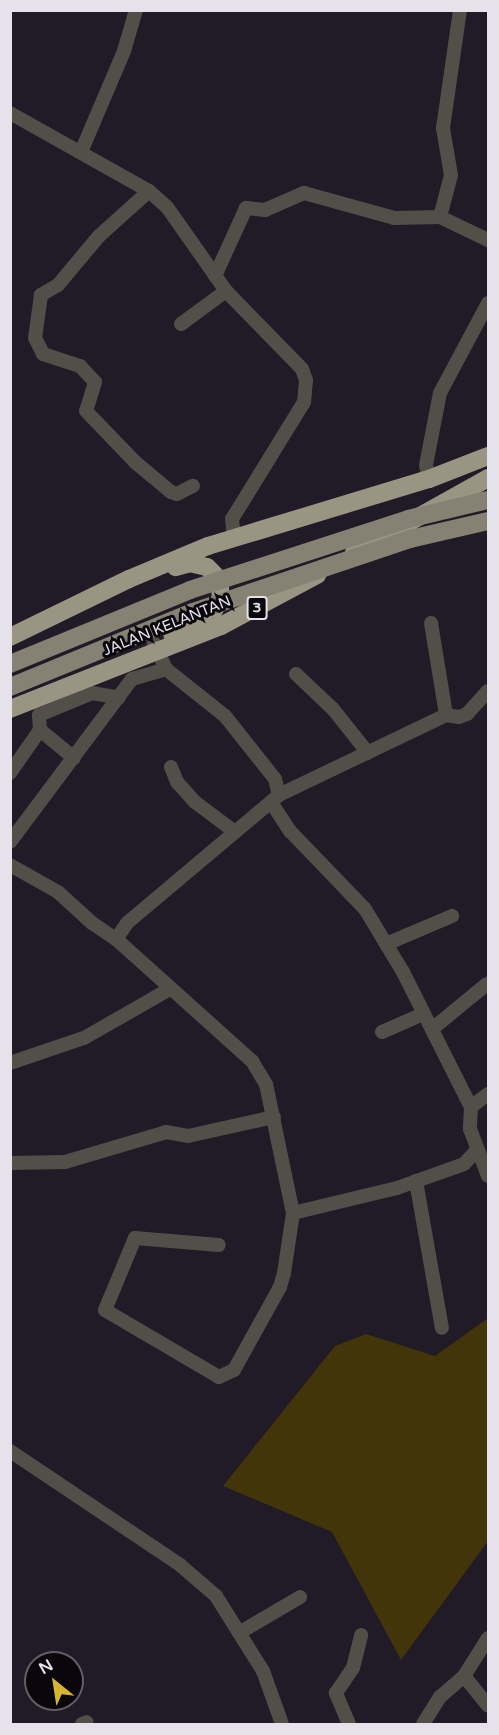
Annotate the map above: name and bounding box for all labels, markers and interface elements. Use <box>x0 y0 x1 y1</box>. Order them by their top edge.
street label: JALAN KELANTAN <box>100 592 234 660</box>
road number: 3 <box>246 597 268 619</box>
north arrow <box>24 1651 84 1711</box>
text: N <box>35 1655 57 1679</box>

